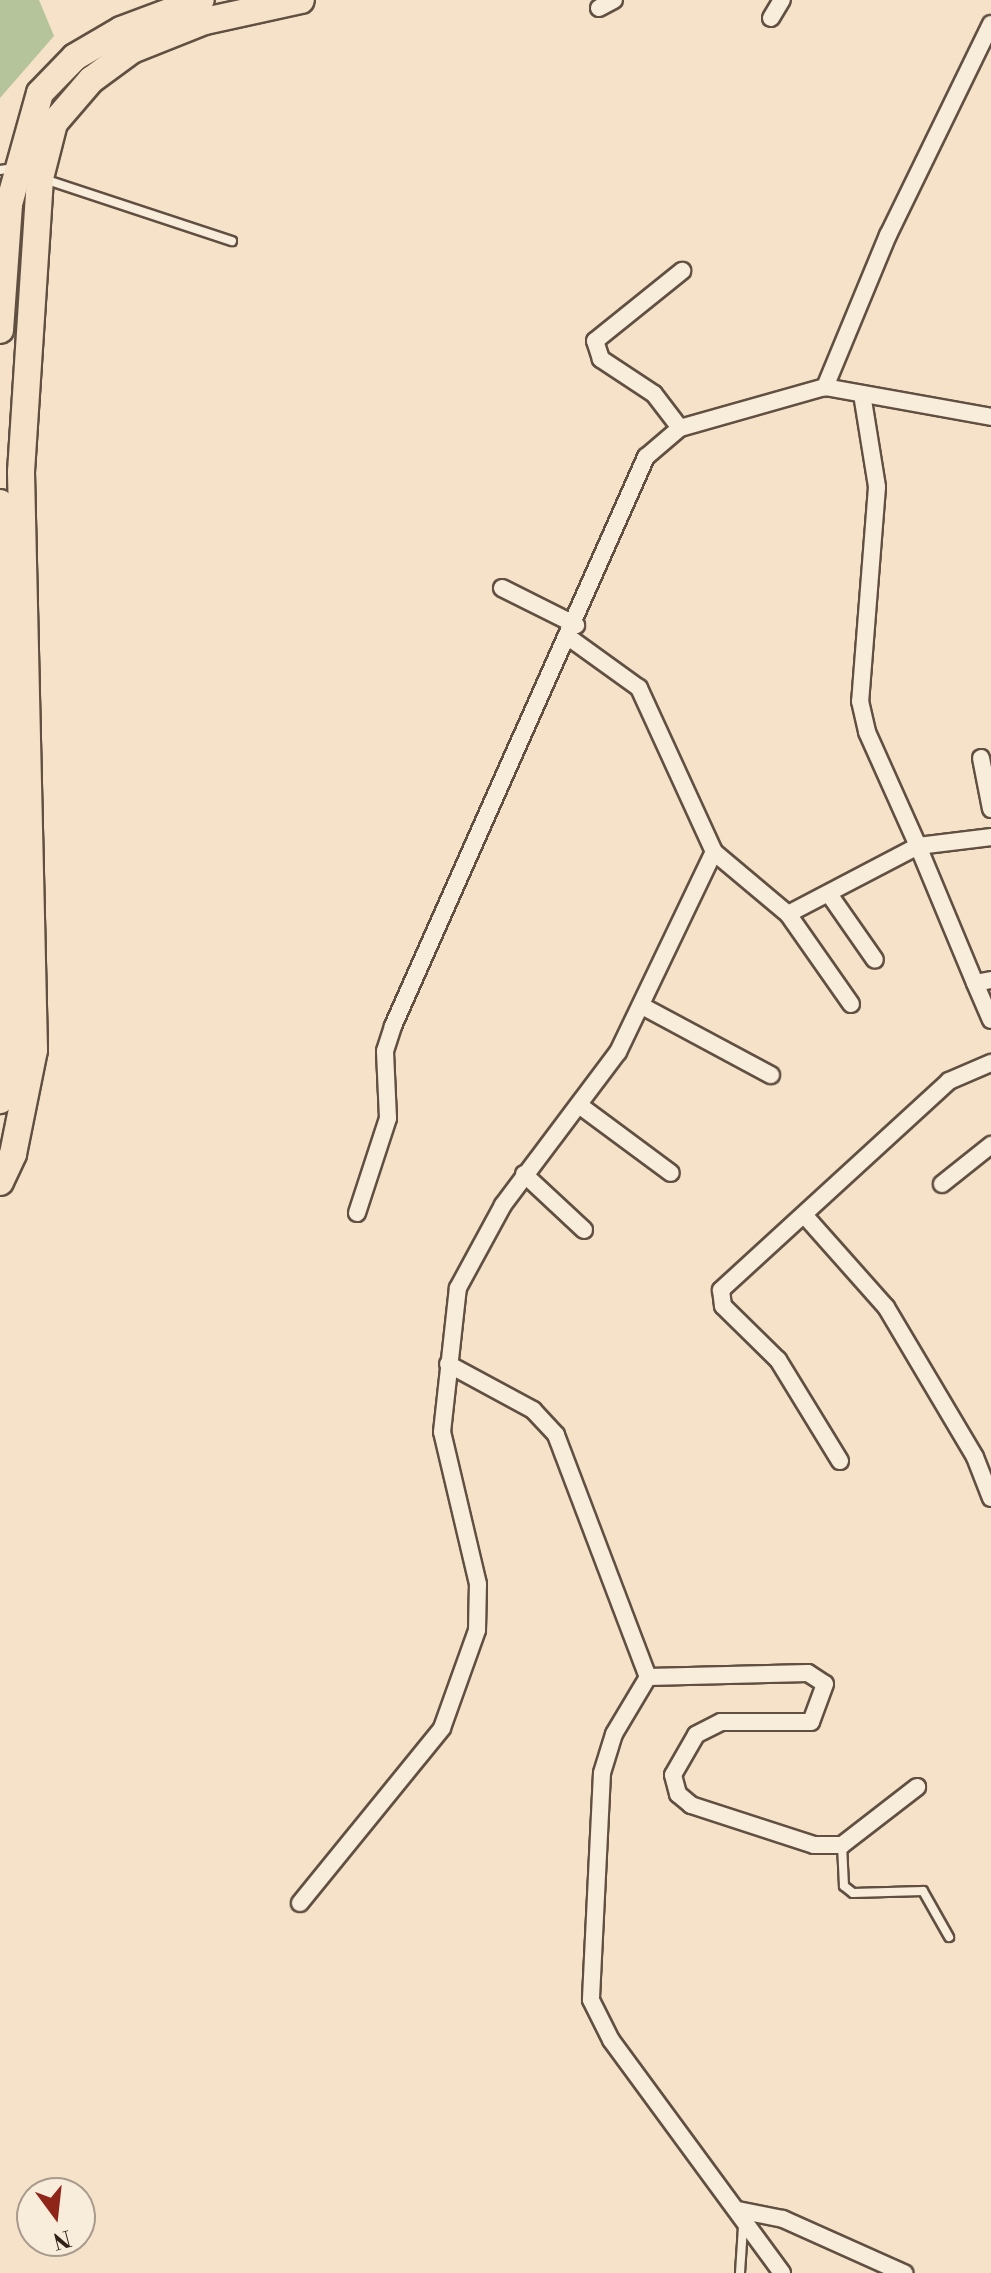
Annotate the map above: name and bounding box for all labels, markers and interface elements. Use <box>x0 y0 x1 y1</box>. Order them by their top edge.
north arrow <box>16 2177 96 2257</box>
text: N <box>50 2223 74 2254</box>

